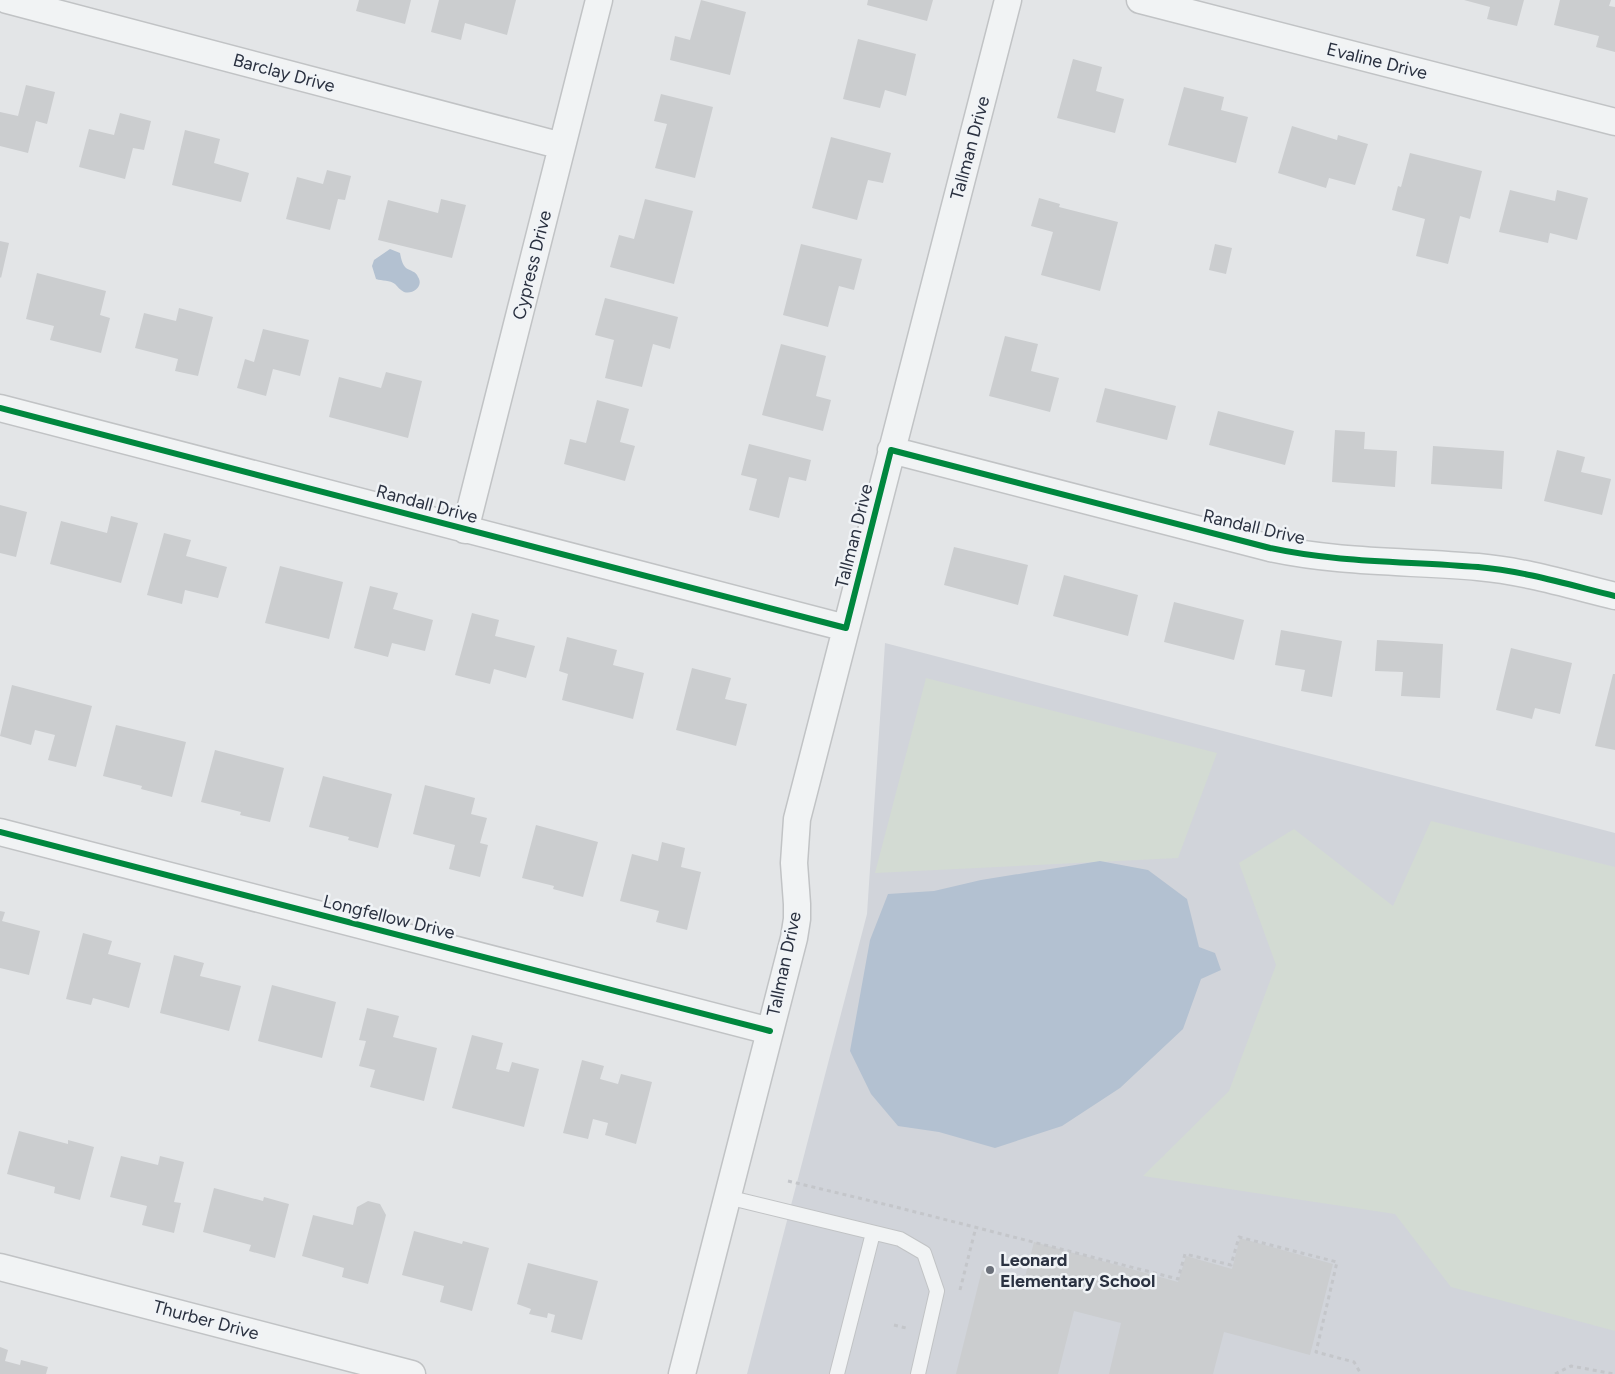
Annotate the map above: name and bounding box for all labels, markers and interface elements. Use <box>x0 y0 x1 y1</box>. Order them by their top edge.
street label: Evaline Drive <box>1324 38 1430 84</box>
street label: Barclay Drive <box>231 49 337 97</box>
street label: Tallman Drive <box>946 94 994 202</box>
street label: Cypress Drive <box>508 208 556 322</box>
street label: Randall Drive <box>374 480 480 528</box>
street label: Tallman Drive <box>830 481 878 590</box>
street label: Randall Drive <box>1201 505 1307 549</box>
street label: Longfellow Drive <box>321 890 457 944</box>
street label: Tallman Drive <box>762 909 806 1018</box>
place label: Leonard Elementary School <box>1000 1249 1155 1292</box>
marker: Leonard Elementary School <box>984 1264 996 1276</box>
street label: Thurber Drive <box>151 1295 261 1345</box>

